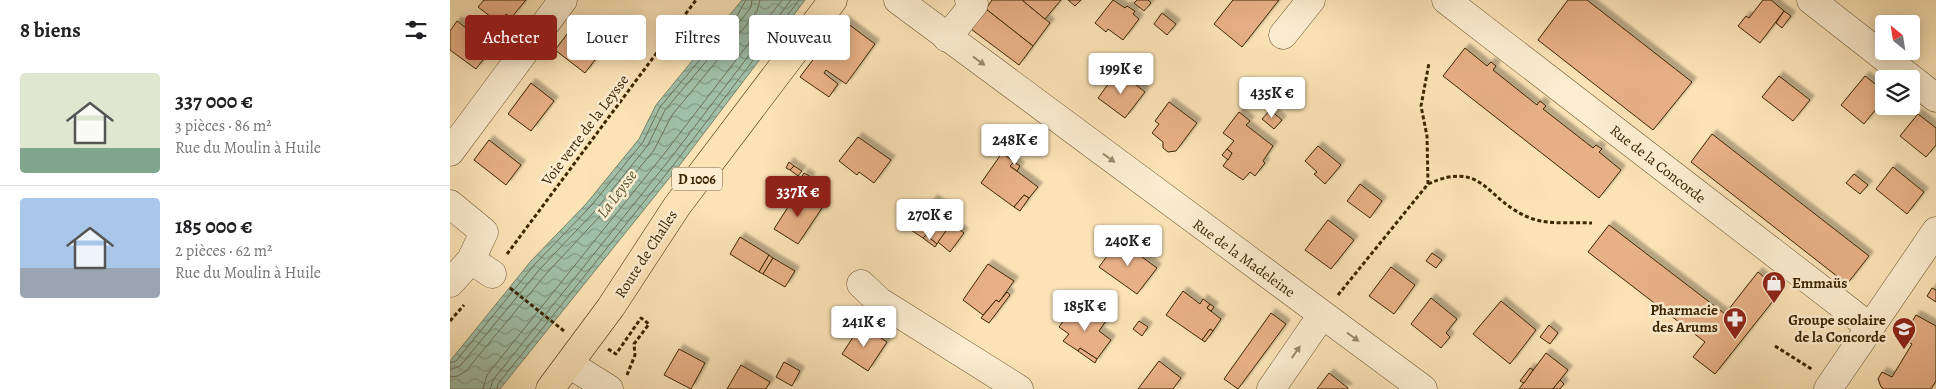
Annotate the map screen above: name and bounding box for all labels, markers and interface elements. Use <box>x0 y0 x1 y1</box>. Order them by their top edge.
chip: Acheter <box>465 15 557 60</box>
chip: Louer <box>567 15 646 60</box>
chip: Filtres <box>656 15 739 60</box>
chip: Nouveau <box>749 15 850 60</box>
north arrow <box>1875 15 1920 60</box>
map controls <box>1875 15 1920 115</box>
text: 8 biens <box>20 16 81 44</box>
icon: filters <box>402 16 430 44</box>
pin: 199K € <box>1080 52 1162 95</box>
one-way arrow <box>972 56 986 66</box>
text: 199K € <box>1099 58 1143 80</box>
street label: Voie verte de la Leysse <box>536 70 634 190</box>
button: layers <box>1875 70 1920 115</box>
pin: 435K € <box>1231 76 1313 119</box>
text: 435K € <box>1250 82 1294 104</box>
text: 337 000 € <box>175 87 253 115</box>
icon: home <box>60 93 120 153</box>
text: 3 pièces · 86 m² <box>175 115 272 137</box>
street label: Rue de la Concorde <box>1606 120 1710 208</box>
pin: 248K € <box>974 124 1056 166</box>
text: 248K € <box>992 129 1038 151</box>
text: Rue du Moulin à Huile <box>175 137 321 159</box>
one-way arrow <box>1102 153 1116 163</box>
water label: La Leysse <box>592 165 642 223</box>
road number: D 1006 <box>672 168 722 190</box>
pin: 337K € <box>757 176 839 218</box>
text: 337K € <box>776 181 820 203</box>
pin: 270K € <box>889 198 971 241</box>
text: 270K € <box>907 204 953 226</box>
street label: Route de Challes <box>610 206 682 302</box>
text: 185 000 € <box>175 212 253 240</box>
street label: Rue de la Madeleine <box>1189 214 1299 302</box>
icon: home <box>60 218 120 278</box>
pin: 240K € <box>1087 224 1169 267</box>
text: 240K € <box>1105 230 1151 252</box>
text: 2 pièces · 62 m² <box>175 240 272 262</box>
text: Rue du Moulin à Huile <box>175 262 321 284</box>
shop icon: Emmaüs <box>1761 270 1787 304</box>
place label: Emmaüs <box>1792 273 1847 293</box>
pin: 185K € <box>1044 290 1126 332</box>
text: 185K € <box>1064 295 1106 317</box>
place label: Pharmacie des Arums <box>1650 300 1718 337</box>
pin: 241K € <box>823 306 905 348</box>
pharmacy icon: Pharmacie des Arums <box>1722 306 1748 340</box>
place label: Groupe scolaire de la Concorde <box>1788 310 1886 347</box>
text: 241K € <box>842 311 886 333</box>
school or university icon: Groupe scolaire de la Concorde <box>1891 316 1917 350</box>
one-way arrow <box>1346 332 1359 343</box>
one-way arrow <box>1291 345 1301 359</box>

